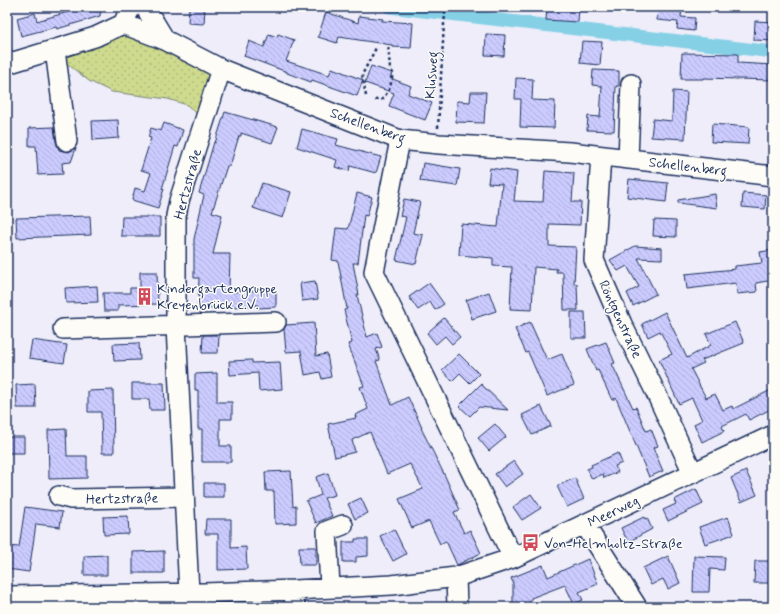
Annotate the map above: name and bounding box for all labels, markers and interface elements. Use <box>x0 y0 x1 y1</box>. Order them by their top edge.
street label: Klusweg <box>421 51 445 100</box>
street label: Schellenberg <box>327 104 408 150</box>
street label: Hertzstraße <box>170 147 206 222</box>
street label: Schellenberg <box>647 153 728 183</box>
street label: Röntgenstraße <box>593 277 646 362</box>
place label: Kindergartengruppe Kreyenbrück e.V. <box>157 280 278 314</box>
building icon: Kindergartengruppe Kreyenbrück e.V. <box>134 286 154 306</box>
street label: Hertzstraße <box>86 489 158 509</box>
street label: Meerweg <box>585 492 642 532</box>
bus stop icon: Von-Helmholtz-Straße <box>521 533 541 553</box>
place label: Von-Helmholtz-Straße <box>544 535 683 553</box>

